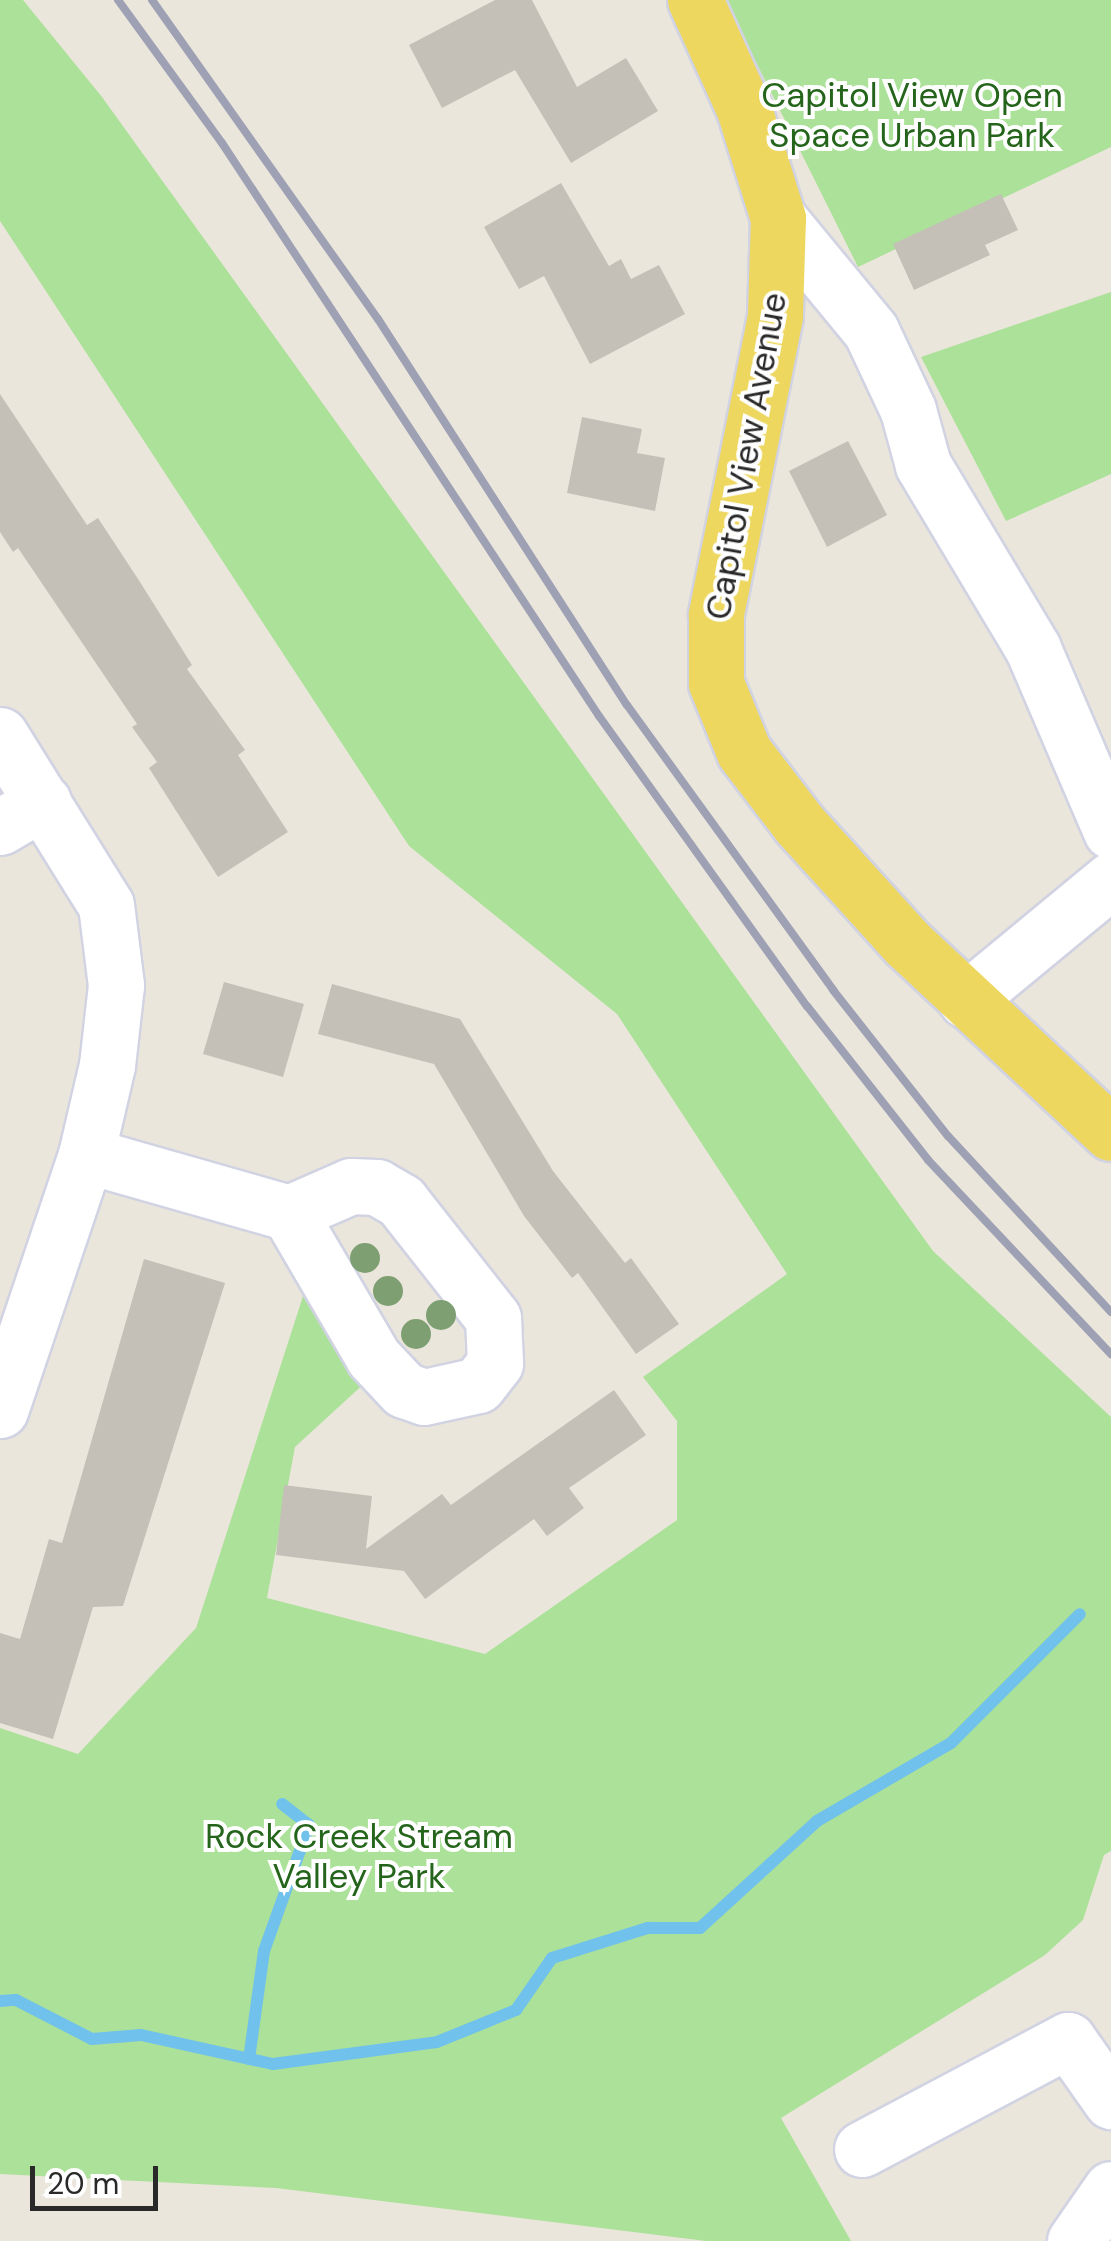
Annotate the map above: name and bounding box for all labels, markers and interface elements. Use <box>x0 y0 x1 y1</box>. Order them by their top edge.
park label: Capitol View Open Space Urban Park <box>761 74 1063 156</box>
street label: Capitol View Avenue <box>697 289 795 623</box>
park label: Rock Creek Stream Valley Park <box>205 1815 513 1897</box>
scale bar <box>35 2146 162 2208</box>
text: 20 m <box>47 2164 119 2203</box>

